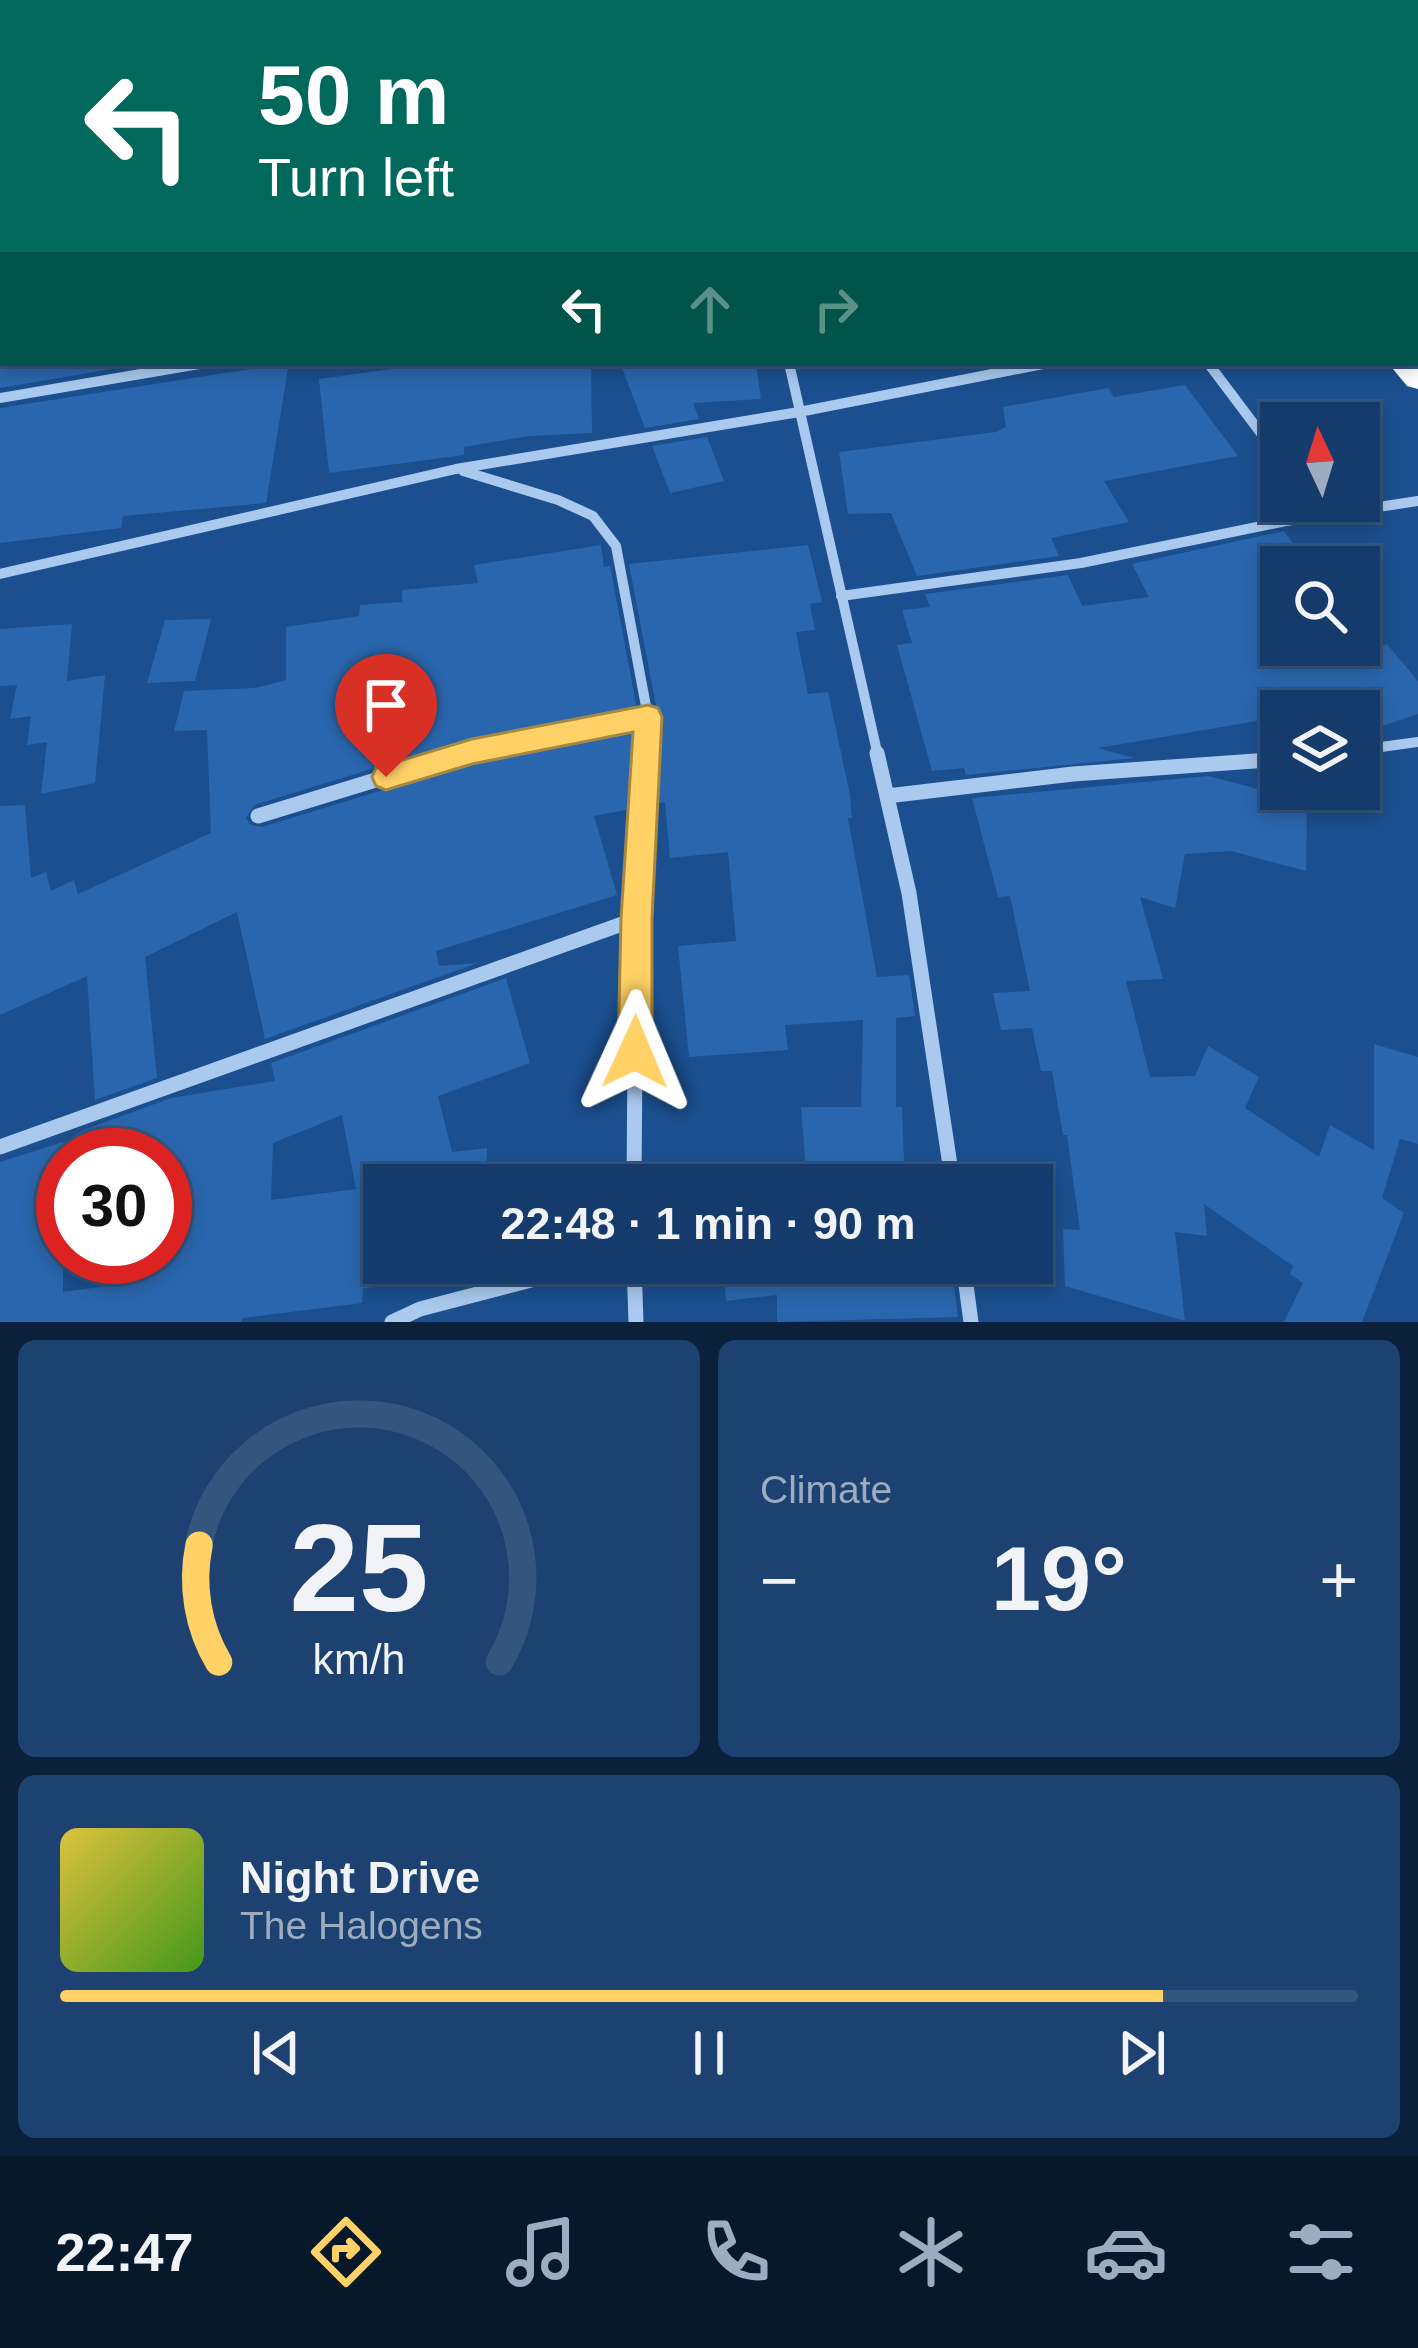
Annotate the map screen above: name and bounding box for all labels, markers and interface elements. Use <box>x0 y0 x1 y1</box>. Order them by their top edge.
icon: left <box>60 48 216 204</box>
text: 50 m <box>258 48 449 142</box>
text: Turn left <box>258 147 454 207</box>
icon: left <box>551 276 617 342</box>
icon: ahead <box>677 276 743 342</box>
icon: right <box>803 276 869 342</box>
north arrow <box>1260 402 1380 522</box>
map controls <box>1260 402 1380 810</box>
button: search <box>1260 546 1380 666</box>
pin <box>335 654 437 777</box>
icon: arrive <box>353 672 419 738</box>
button: layers <box>1260 690 1380 810</box>
position arrow <box>572 989 698 1115</box>
speed limit sign: 30 <box>36 1128 192 1284</box>
text: 22:48 · 1 min · 90 m <box>500 1198 916 1249</box>
text: Climate <box>760 1468 892 1511</box>
text: 25 <box>290 1498 428 1637</box>
text: 19° <box>991 1529 1127 1629</box>
text: − <box>760 1543 799 1617</box>
text: + <box>1319 1543 1358 1617</box>
text: km/h <box>313 1634 405 1682</box>
text: Night Drive <box>240 1852 480 1903</box>
text: The Halogens <box>240 1904 483 1947</box>
icon: previous <box>243 2020 309 2086</box>
icon: pause <box>676 2020 742 2086</box>
icon: next <box>1109 2020 1175 2086</box>
icon: directions <box>304 2210 388 2294</box>
icon: music <box>499 2210 583 2294</box>
icon: phone <box>694 2210 778 2294</box>
icon: climate <box>889 2210 973 2294</box>
icon: car <box>1084 2210 1168 2294</box>
icon: filters <box>1279 2210 1363 2294</box>
text: 22:47 <box>55 2222 194 2282</box>

